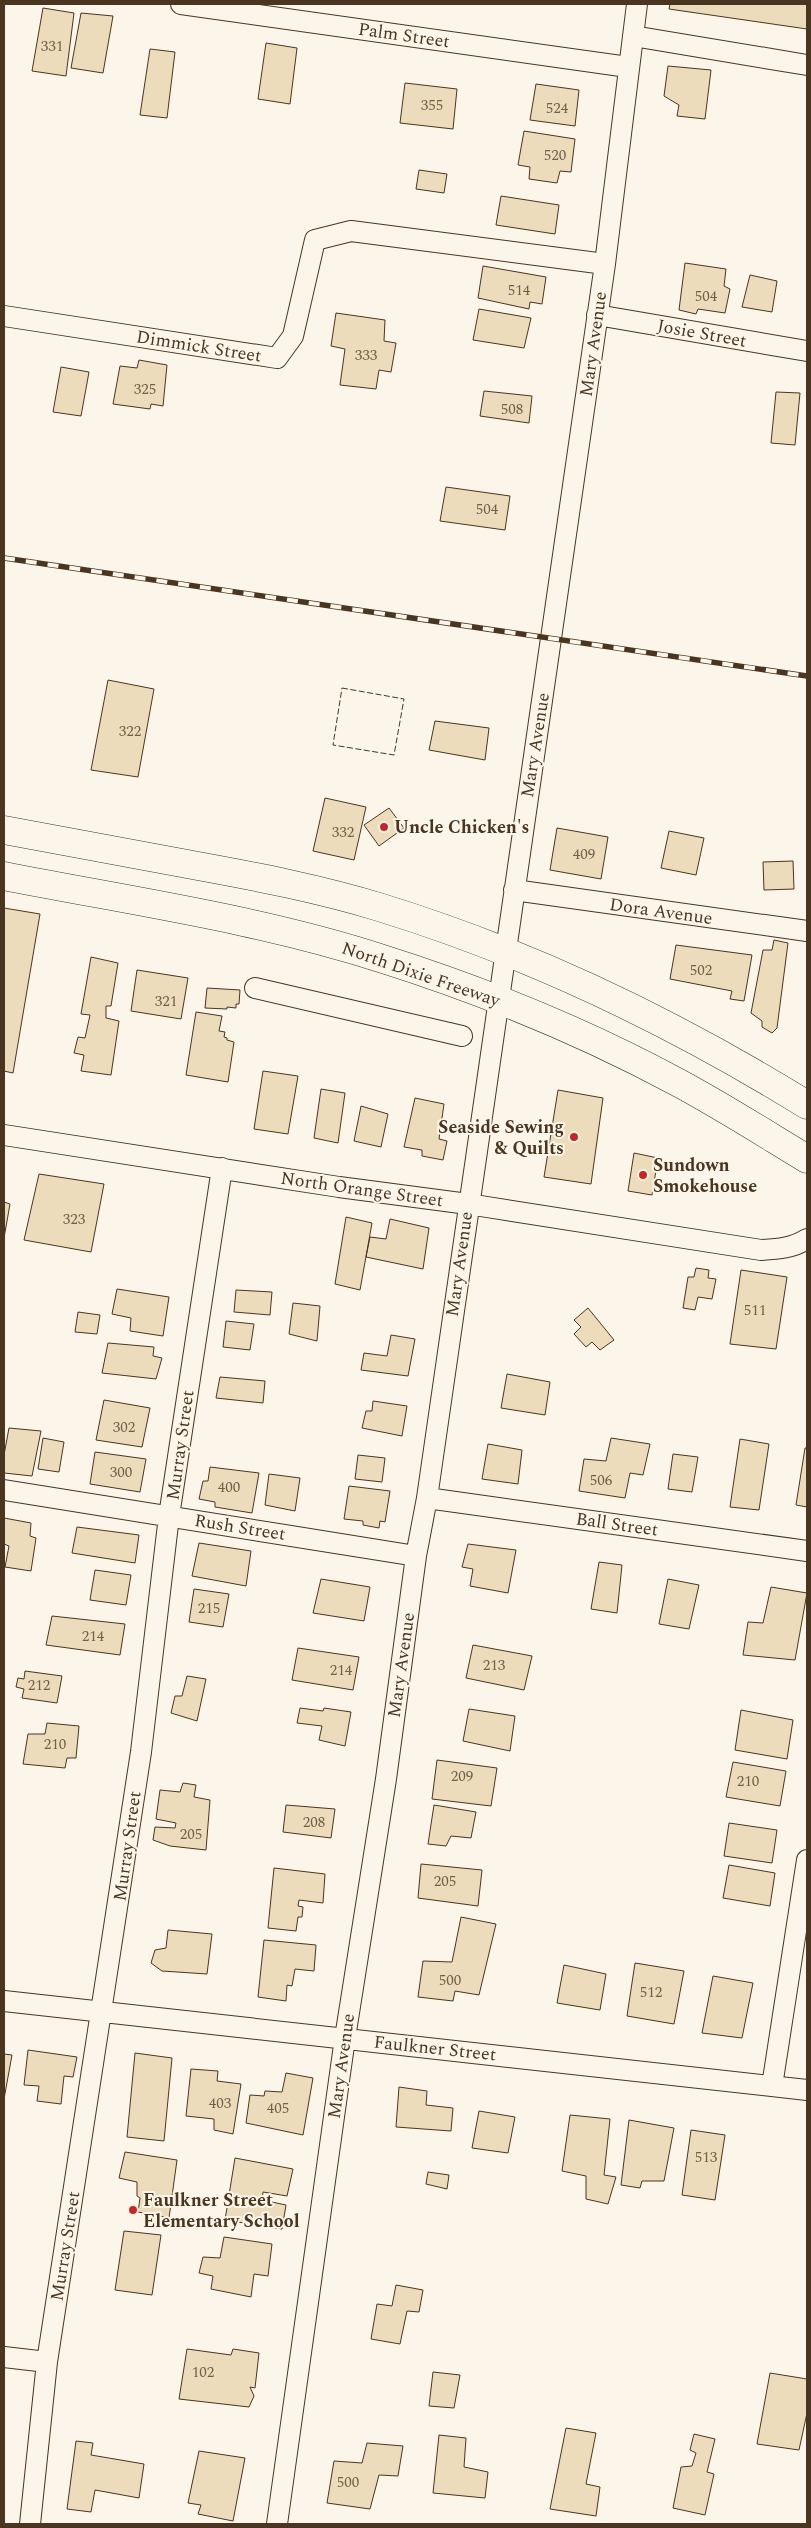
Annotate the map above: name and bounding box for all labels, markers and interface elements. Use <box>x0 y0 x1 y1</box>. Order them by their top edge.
street label: Palm Street <box>356 16 452 55</box>
house number: 331 <box>41 35 63 58</box>
house number: 355 <box>421 94 443 117</box>
house number: 524 <box>546 97 569 120</box>
house number: 520 <box>544 144 566 167</box>
house number: 514 <box>508 279 531 302</box>
house number: 504 <box>695 285 718 308</box>
street label: Mary Avenue <box>573 290 614 398</box>
street label: Josie Street <box>655 312 749 355</box>
street label: Dimmick Street <box>134 323 264 370</box>
house number: 333 <box>355 344 378 367</box>
house number: 325 <box>134 378 156 401</box>
house number: 508 <box>501 398 523 421</box>
house number: 504 <box>476 498 499 521</box>
street label: Mary Avenue <box>514 691 557 799</box>
house number: 322 <box>119 720 141 743</box>
place label: Uncle Chicken's <box>394 814 529 841</box>
house number: 332 <box>332 821 354 844</box>
marker: Uncle Chicken's <box>378 821 390 833</box>
house number: 409 <box>573 843 595 866</box>
street label: Dora Avenue <box>608 891 714 932</box>
street label: North Dixie Freeway <box>338 935 505 1015</box>
house number: 502 <box>690 959 712 982</box>
house number: 321 <box>155 990 177 1013</box>
place label: Seaside Sewing & Quilts <box>438 1114 564 1162</box>
marker: Seaside Sewing & Quilts <box>568 1131 580 1143</box>
place label: Sundown Smokehouse <box>653 1152 757 1200</box>
street label: North Orange Street <box>279 1165 445 1214</box>
marker: Sundown Smokehouse <box>637 1169 649 1181</box>
house number: 323 <box>63 1208 86 1231</box>
street label: Mary Avenue <box>439 1210 480 1318</box>
house number: 511 <box>744 1299 766 1322</box>
street label: Murray Street <box>159 1388 202 1502</box>
house number: 302 <box>113 1416 135 1439</box>
house number: 300 <box>110 1461 132 1484</box>
house number: 506 <box>590 1469 613 1492</box>
house number: 400 <box>218 1476 240 1499</box>
street label: Ball Street <box>574 1505 660 1544</box>
street label: Rush Street <box>192 1507 287 1548</box>
house number: 215 <box>198 1597 220 1620</box>
street label: Mary Avenue <box>381 1611 422 1719</box>
house number: 214 <box>82 1625 105 1648</box>
house number: 213 <box>483 1654 506 1677</box>
house number: 214 <box>330 1659 353 1682</box>
house number: 212 <box>28 1674 50 1697</box>
house number: 210 <box>44 1733 66 1756</box>
house number: 209 <box>451 1765 473 1788</box>
house number: 210 <box>737 1770 759 1793</box>
street label: Murray Street <box>106 1789 149 1903</box>
house number: 208 <box>303 1811 325 1834</box>
house number: 205 <box>180 1823 202 1846</box>
house number: 205 <box>434 1870 456 1893</box>
house number: 500 <box>439 1969 461 1992</box>
house number: 512 <box>640 1981 662 2004</box>
street label: Mary Avenue <box>321 2012 362 2120</box>
street label: Faulkner Street <box>372 2029 498 2068</box>
house number: 403 <box>209 2092 232 2115</box>
house number: 405 <box>267 2097 289 2120</box>
house number: 513 <box>695 2146 718 2169</box>
place label: Faulkner Street Elementary School <box>143 2187 300 2235</box>
street label: Murray Street <box>43 2189 88 2303</box>
marker: Faulkner Street Elementary School <box>127 2204 139 2216</box>
house number: 102 <box>192 2361 214 2384</box>
house number: 500 <box>337 2471 359 2494</box>

